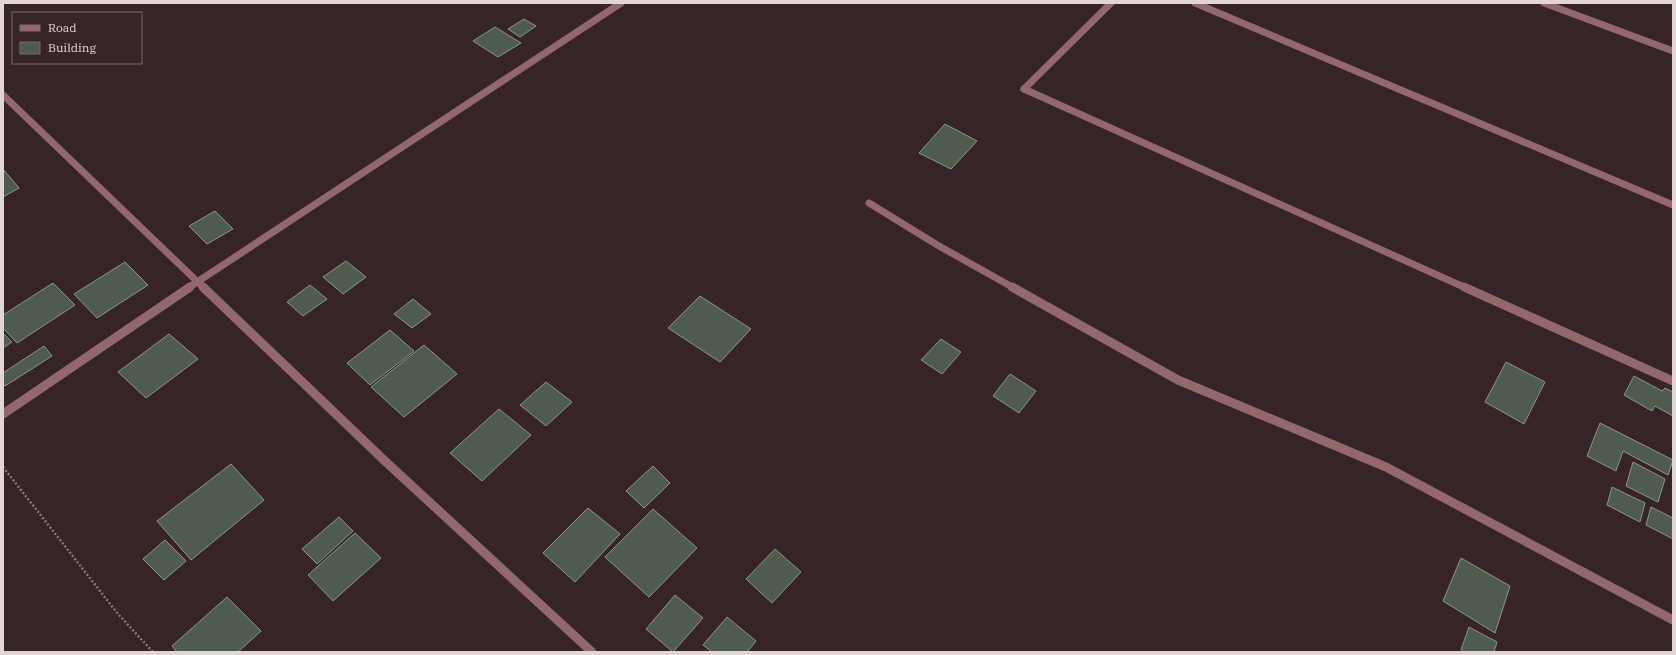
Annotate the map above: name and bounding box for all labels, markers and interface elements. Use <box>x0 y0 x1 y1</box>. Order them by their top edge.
legend <box>12 12 142 64</box>
text: Road <box>48 20 77 35</box>
text: Building <box>48 40 96 55</box>

